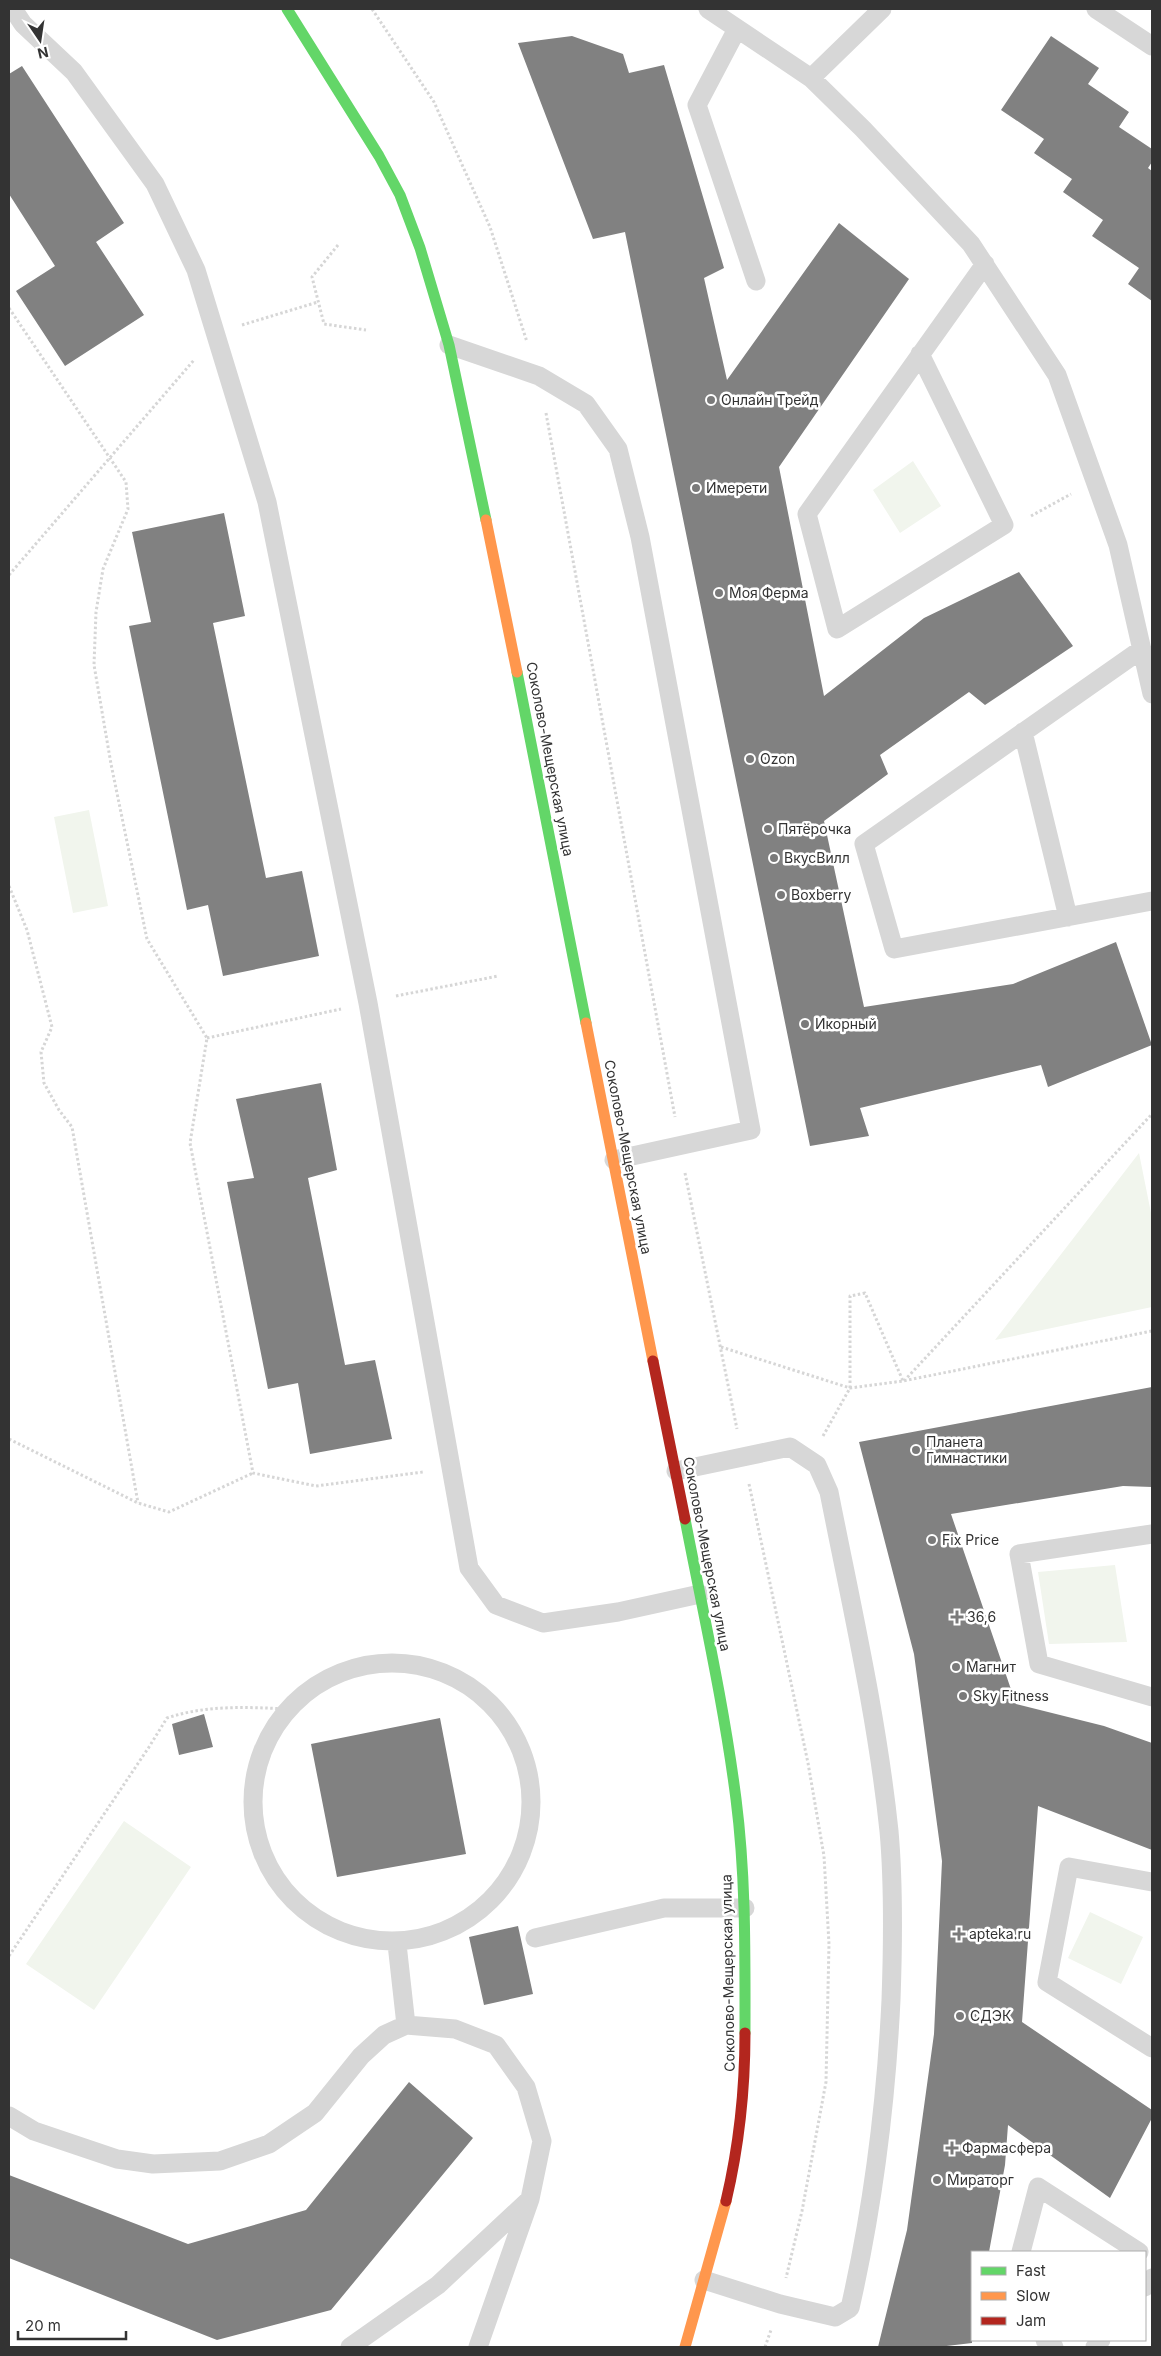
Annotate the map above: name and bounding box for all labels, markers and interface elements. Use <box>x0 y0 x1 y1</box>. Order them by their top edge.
north arrow <box>15 15 65 65</box>
text: N <box>36 44 50 63</box>
place label: Онлайн Трейд <box>721 391 819 408</box>
marker: Онлайн Трейд <box>705 394 717 406</box>
place label: Имерети <box>706 479 767 496</box>
marker: Имерети <box>690 482 702 494</box>
place label: Моя Ферма <box>729 584 809 601</box>
marker: Моя Ферма <box>713 587 725 599</box>
street label: Соколово-Мещерская улица <box>523 660 578 857</box>
place label: Ozon <box>760 750 795 767</box>
marker: Ozon <box>744 753 756 765</box>
place label: Пятёрочка <box>778 820 851 837</box>
marker: Пятёрочка <box>762 823 774 835</box>
place label: ВкусВилл <box>784 849 850 866</box>
marker: ВкусВилл <box>768 852 780 864</box>
place label: Boxberry <box>791 886 852 903</box>
marker: Boxberry <box>775 889 787 901</box>
place label: Икорный <box>815 1015 877 1032</box>
marker: Икорный <box>799 1018 811 1030</box>
street label: Соколово-Мещерская улица <box>601 1058 656 1255</box>
place label: Планета Гимнастики <box>926 1433 1007 1466</box>
marker: Планета Гимнастики <box>910 1444 922 1456</box>
street label: Соколово-Мещерская улица <box>680 1455 735 1652</box>
place label: Fix Price <box>942 1531 999 1548</box>
marker: Fix Price <box>926 1534 938 1546</box>
place label: 36,6 <box>967 1608 996 1625</box>
marker: 36,6 <box>951 1611 963 1623</box>
place label: Магнит <box>966 1658 1016 1675</box>
marker: Магнит <box>950 1661 962 1673</box>
place label: Sky Fitness <box>973 1687 1049 1704</box>
marker: Sky Fitness <box>957 1690 969 1702</box>
street label: Соколово-Мещерская улица <box>717 1874 738 2072</box>
place label: apteka.ru <box>969 1925 1031 1942</box>
marker: apteka.ru <box>953 1928 965 1940</box>
place label: СДЭК <box>970 2007 1012 2024</box>
marker: СДЭК <box>954 2010 966 2022</box>
place label: Фармасфера <box>962 2139 1051 2156</box>
marker: Фармасфера <box>946 2142 958 2154</box>
place label: Мираторг <box>947 2171 1014 2188</box>
marker: Мираторг <box>931 2174 943 2186</box>
legend <box>971 2251 1146 2341</box>
text: Fast <box>1016 2261 1046 2280</box>
text: Slow <box>1016 2286 1050 2305</box>
scale bar <box>18 2308 125 2340</box>
text: Jam <box>1016 2311 1046 2330</box>
text: 20 m <box>25 2316 61 2335</box>

